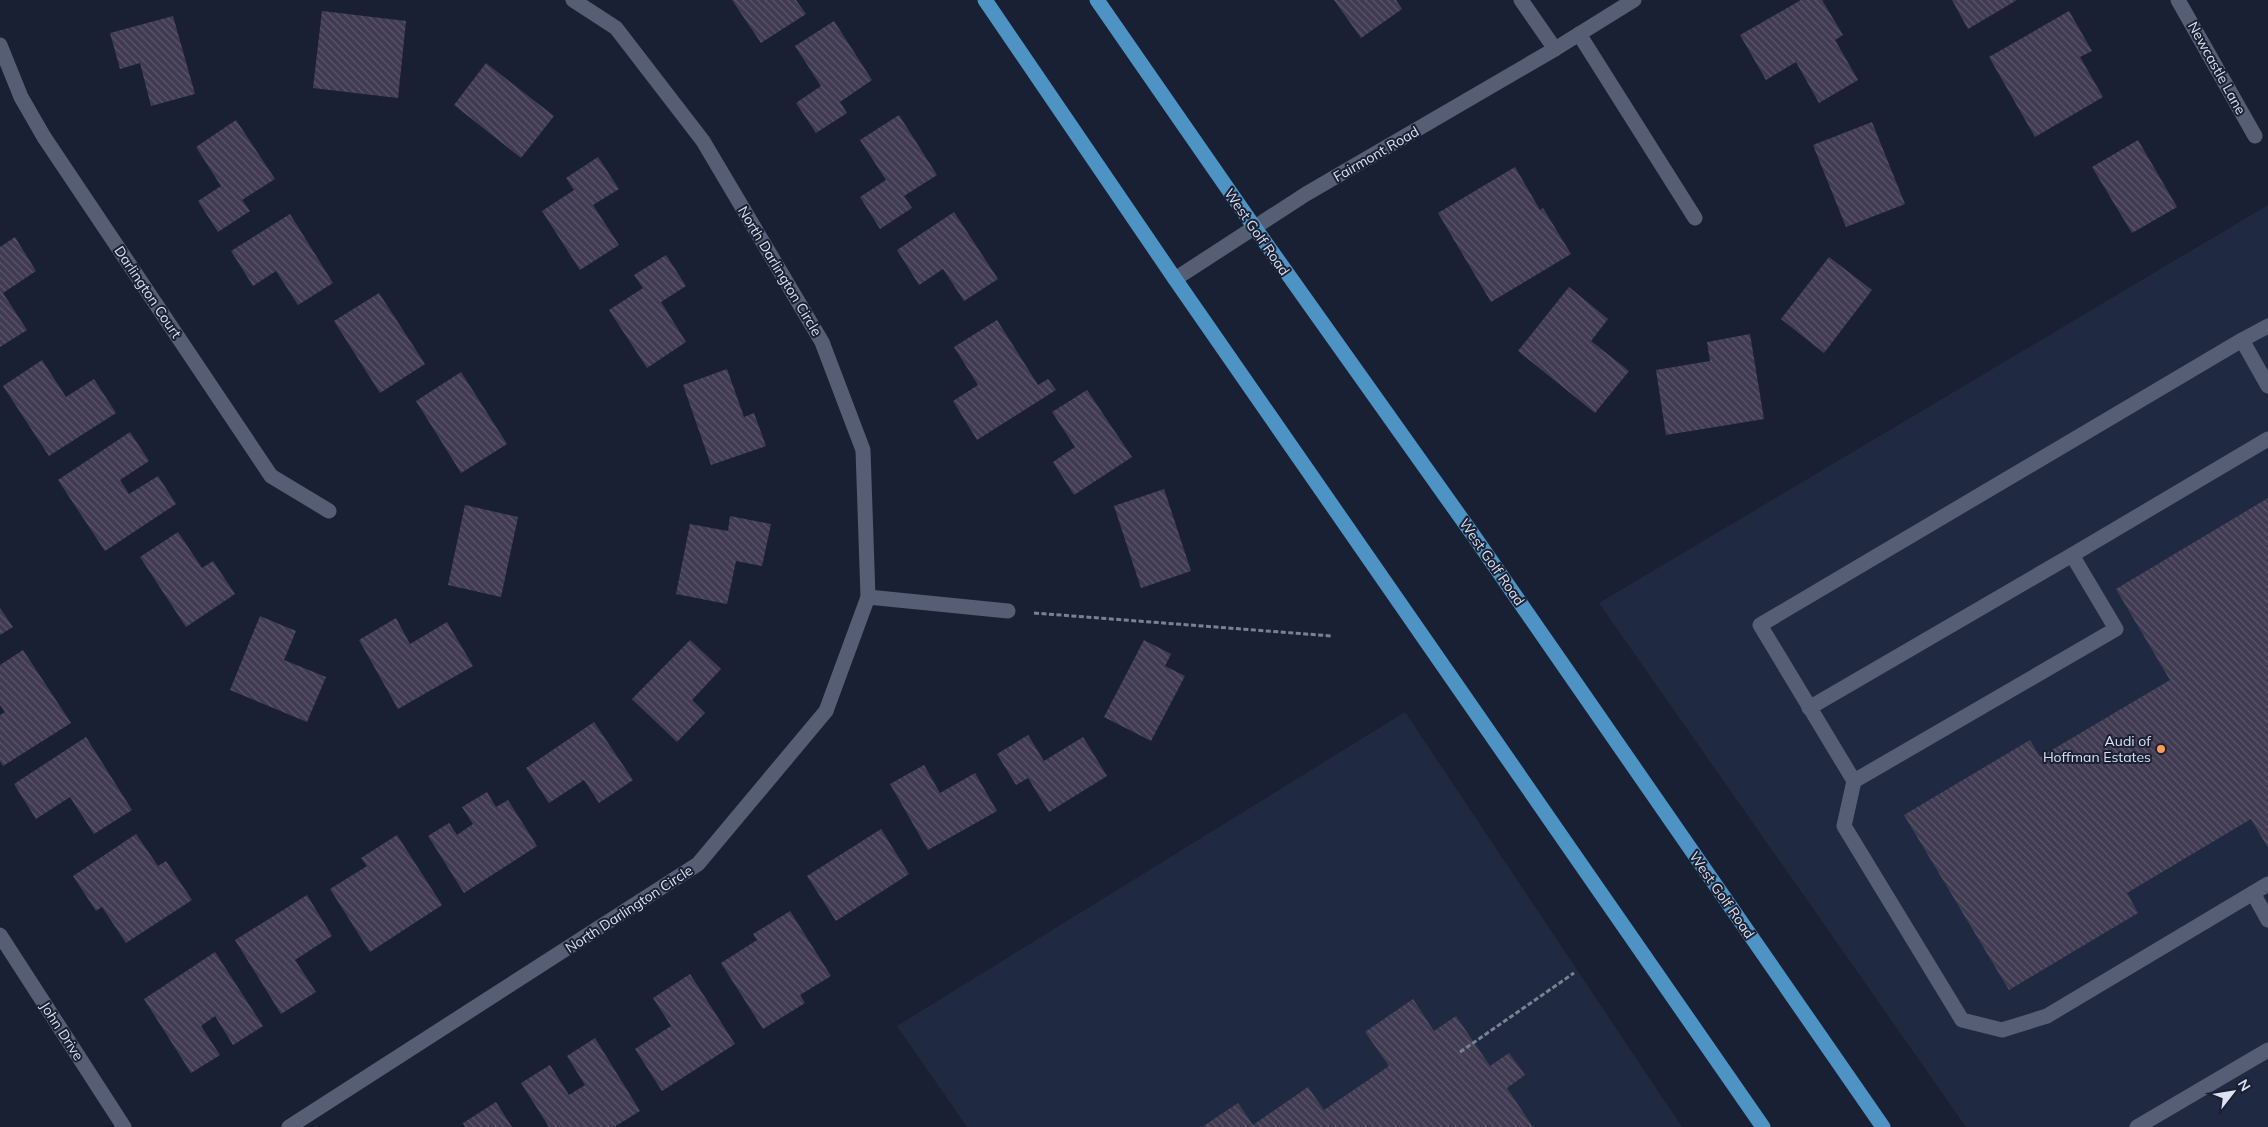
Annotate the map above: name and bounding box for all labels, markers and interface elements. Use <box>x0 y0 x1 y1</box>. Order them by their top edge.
street label: Newcastle Lane <box>2184 18 2250 118</box>
street label: Fairmont Road <box>1330 122 1422 186</box>
street label: West Golf Road <box>1220 185 1294 279</box>
street label: North Darlington Circle <box>734 203 826 339</box>
street label: Darlington Court <box>110 242 186 342</box>
street label: West Golf Road <box>1455 515 1529 609</box>
place label: Audi of Hoffman Estates <box>2043 732 2151 766</box>
marker: Audi of Hoffman Estates <box>2155 743 2167 755</box>
street label: West Golf Road <box>1685 848 1759 942</box>
street label: North Darlington Circle <box>562 861 696 957</box>
street label: John Drive <box>36 998 88 1064</box>
north arrow <box>2208 1067 2258 1117</box>
text: N <box>2234 1076 2255 1094</box>

